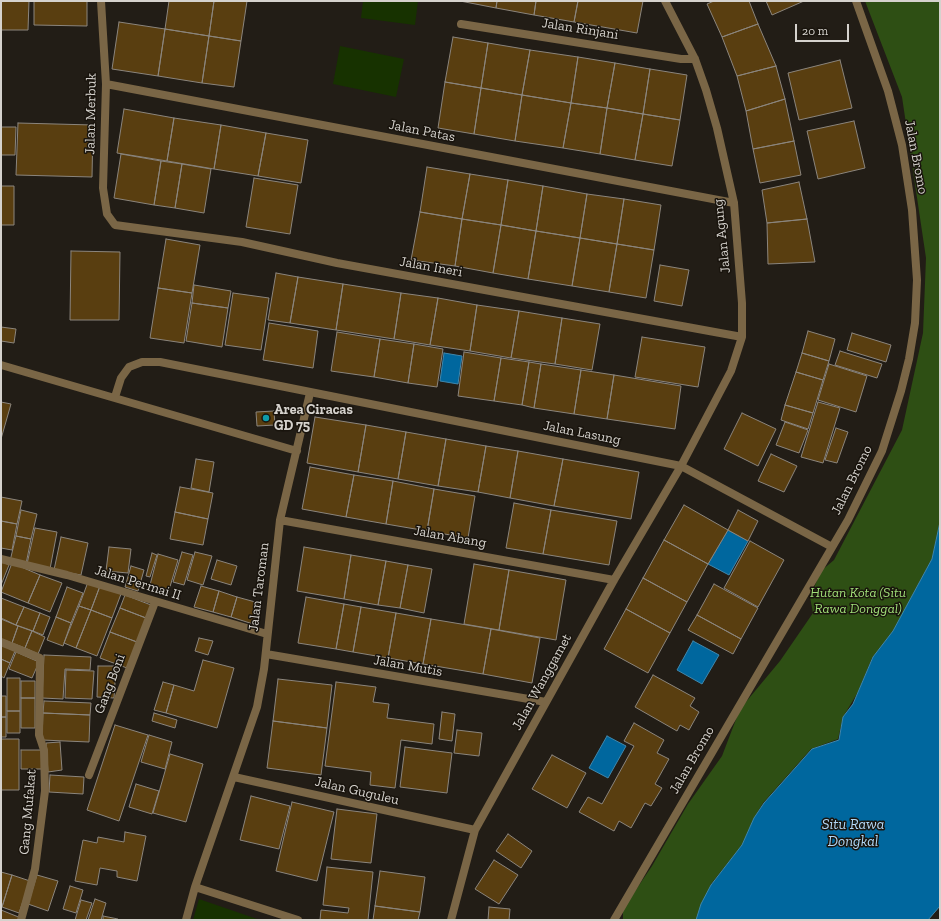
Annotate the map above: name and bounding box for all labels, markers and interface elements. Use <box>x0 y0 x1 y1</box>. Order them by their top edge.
street label: Jalan Rinjani <box>541 15 619 43</box>
scale bar <box>797 16 851 42</box>
text: 20 m <box>802 24 828 38</box>
street label: Jalan Merbuk <box>82 73 100 155</box>
street label: Jalan Patas <box>387 116 457 146</box>
street label: Jalan Bromo <box>901 118 931 196</box>
street label: Jalan Agung <box>710 198 734 274</box>
street label: Jalan Ineri <box>398 253 464 281</box>
place label: Area Ciracas GD 75 <box>274 402 353 434</box>
marker: Area Ciracas GD 75 <box>261 413 271 423</box>
street label: Jalan Lasung <box>542 417 622 449</box>
street label: Jalan Bromo <box>828 443 876 517</box>
street label: Jalan Abang <box>412 522 488 552</box>
street label: Jalan Taroman <box>245 542 273 632</box>
street label: Jalan Permai II <box>93 562 183 604</box>
park label: Hutan Kota (Situ Rawa Donggal) <box>810 585 906 618</box>
street label: Jalan Wanggamet <box>509 631 575 733</box>
street label: Gang Boni <box>91 652 129 716</box>
street label: Jalan Mutis <box>372 652 444 680</box>
street label: Jalan Bromo <box>666 723 718 797</box>
street label: Gang Mufakat <box>16 769 40 855</box>
street label: Jalan Guguleu <box>313 773 401 809</box>
water label: Situ Rawa Dongkal <box>822 816 884 851</box>

